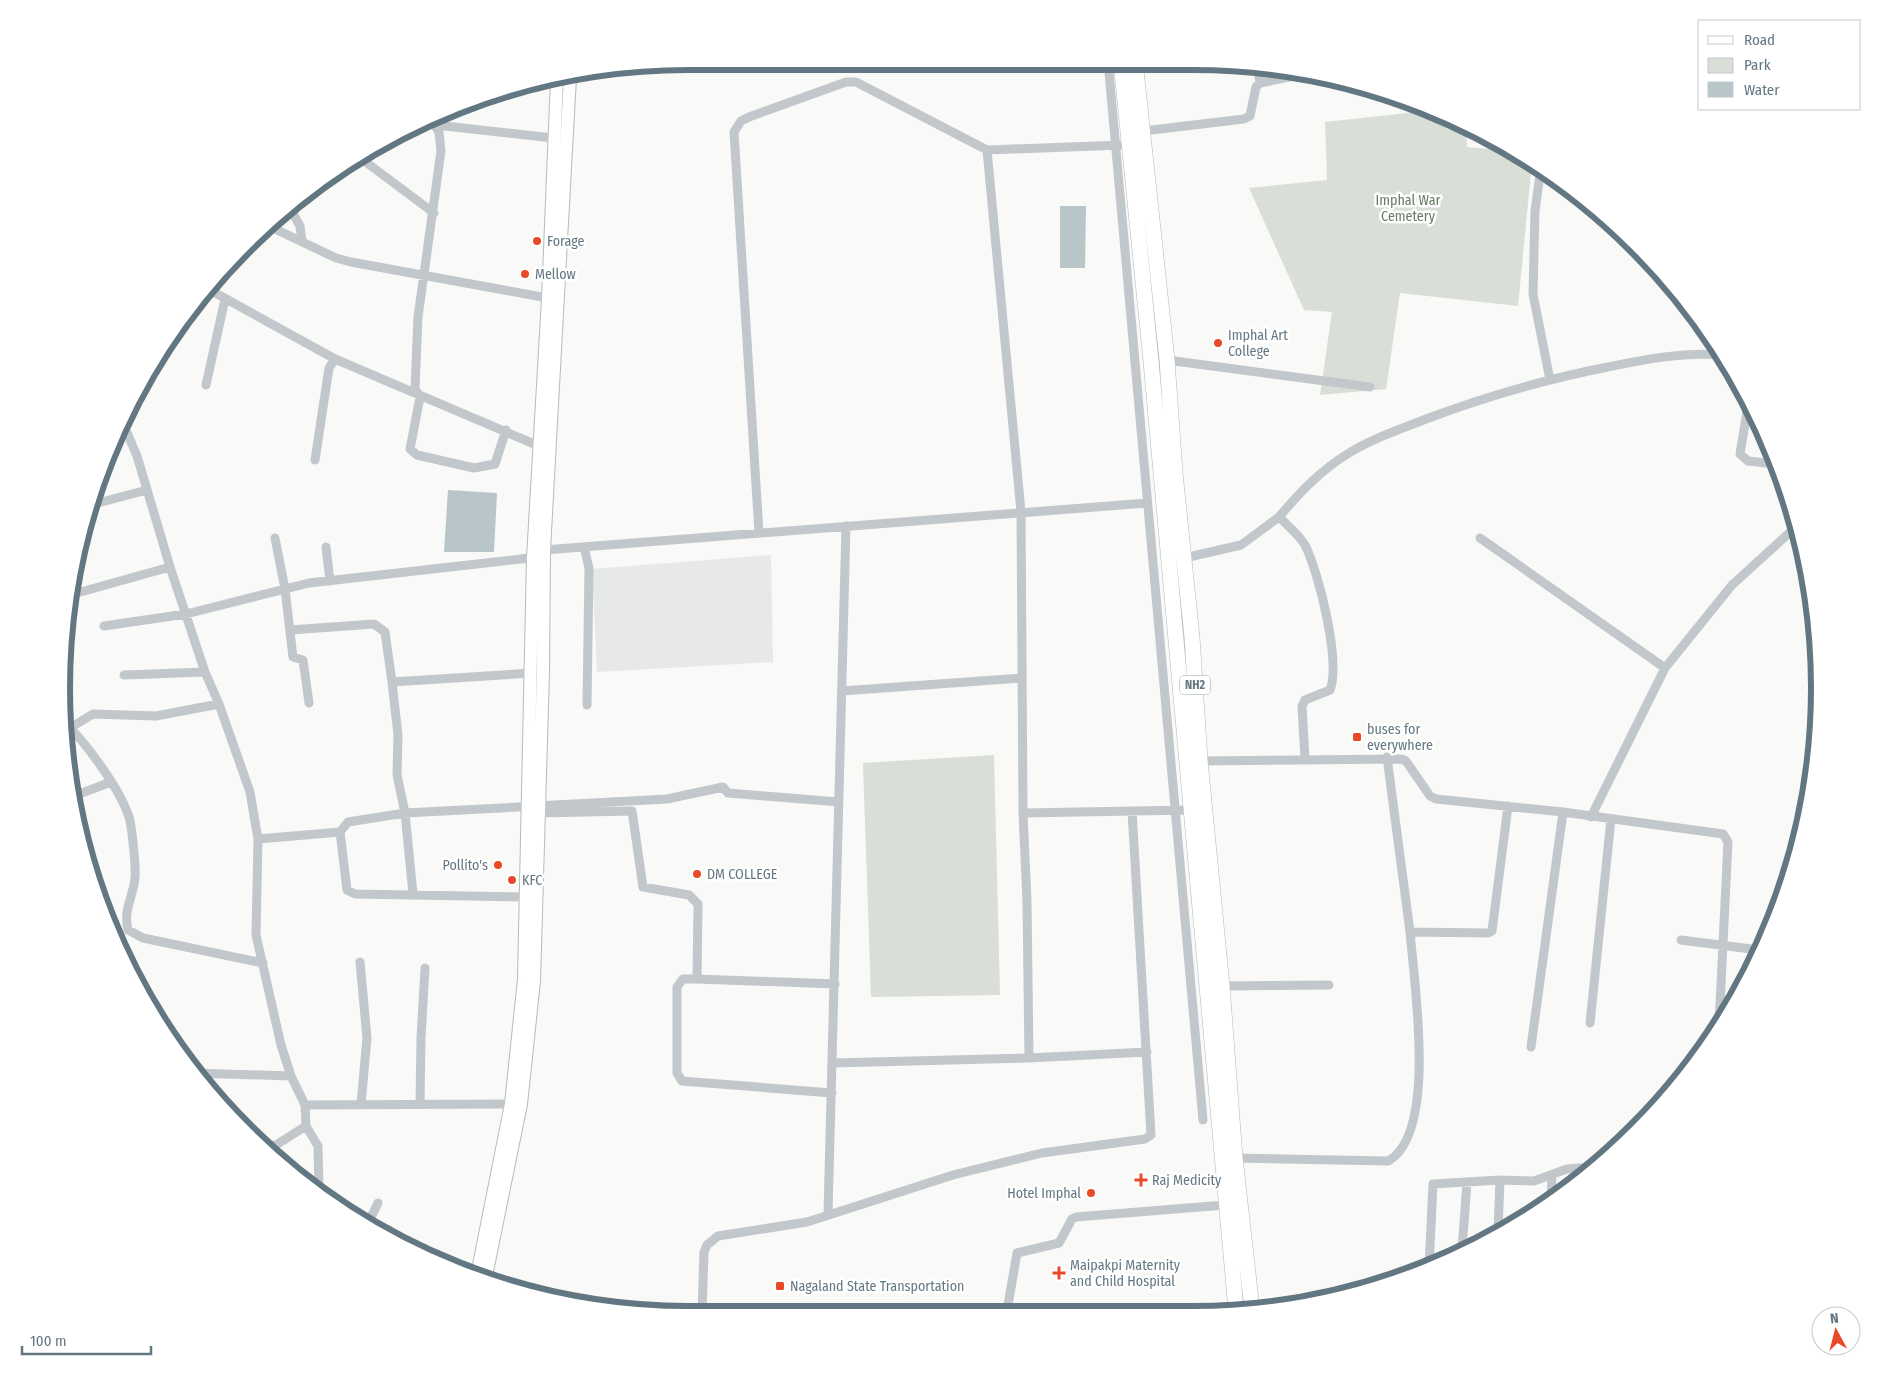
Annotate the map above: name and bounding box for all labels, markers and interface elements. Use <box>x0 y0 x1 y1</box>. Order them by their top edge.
legend <box>1698 20 1861 110</box>
text: Road <box>1744 31 1775 49</box>
text: Park <box>1744 56 1771 74</box>
text: Water <box>1744 81 1780 99</box>
park label: Imphal War Cemetery <box>1376 192 1441 225</box>
place label: Forage <box>547 233 585 250</box>
marker: Forage <box>531 235 543 247</box>
place label: Mellow <box>535 266 576 283</box>
marker: Mellow <box>519 268 531 280</box>
place label: Imphal Art College <box>1228 327 1288 360</box>
marker: Imphal Art College <box>1212 337 1224 349</box>
road number: NH2 <box>1180 676 1210 694</box>
place label: buses for everywhere <box>1367 721 1433 754</box>
marker: buses for everywhere <box>1351 731 1363 743</box>
place label: Pollito's <box>443 857 488 874</box>
marker: Pollito's <box>492 859 504 871</box>
place label: DM COLLEGE <box>707 866 778 883</box>
marker: DM COLLEGE <box>691 868 703 880</box>
place label: KFC <box>522 872 542 889</box>
marker: KFC <box>506 874 518 886</box>
place label: Raj Medicity <box>1152 1172 1222 1189</box>
marker: Raj Medicity <box>1134 1173 1148 1187</box>
place label: Hotel Imphal <box>1007 1185 1081 1202</box>
marker: Hotel Imphal <box>1085 1187 1097 1199</box>
place label: Maipakpi Maternity and Child Hospital <box>1070 1257 1181 1290</box>
marker: Maipakpi Maternity and Child Hospital <box>1052 1266 1066 1280</box>
place label: Nagaland State Transportation <box>790 1278 964 1295</box>
marker: Nagaland State Transportation <box>774 1280 786 1292</box>
north arrow <box>1811 1306 1861 1356</box>
text: N <box>1829 1310 1840 1328</box>
scale bar <box>22 1324 151 1356</box>
text: 100 m <box>30 1332 67 1350</box>

